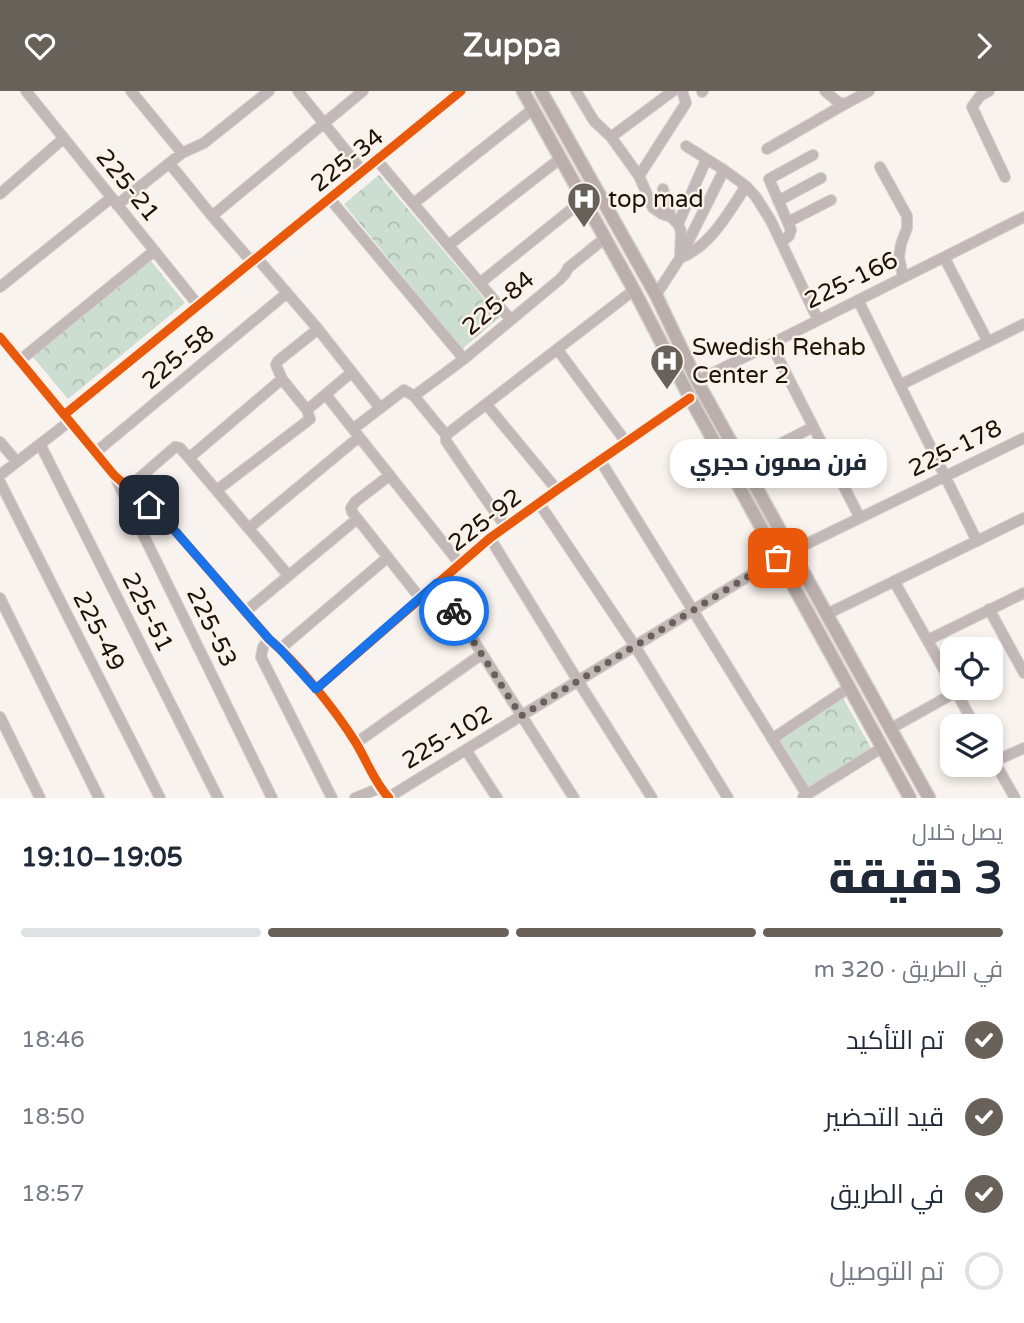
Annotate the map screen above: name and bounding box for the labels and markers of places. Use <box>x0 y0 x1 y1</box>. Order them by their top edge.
hospital icon: top mad <box>565 180 603 229</box>
place label: top mad <box>608 185 704 214</box>
place label: Swedish Rehab Center 2 <box>692 333 866 390</box>
hospital icon: Swedish Rehab Center 2 <box>648 342 686 391</box>
callout: فرن صمون حجري <box>670 439 886 488</box>
pin <box>119 475 179 535</box>
pin <box>748 528 808 588</box>

